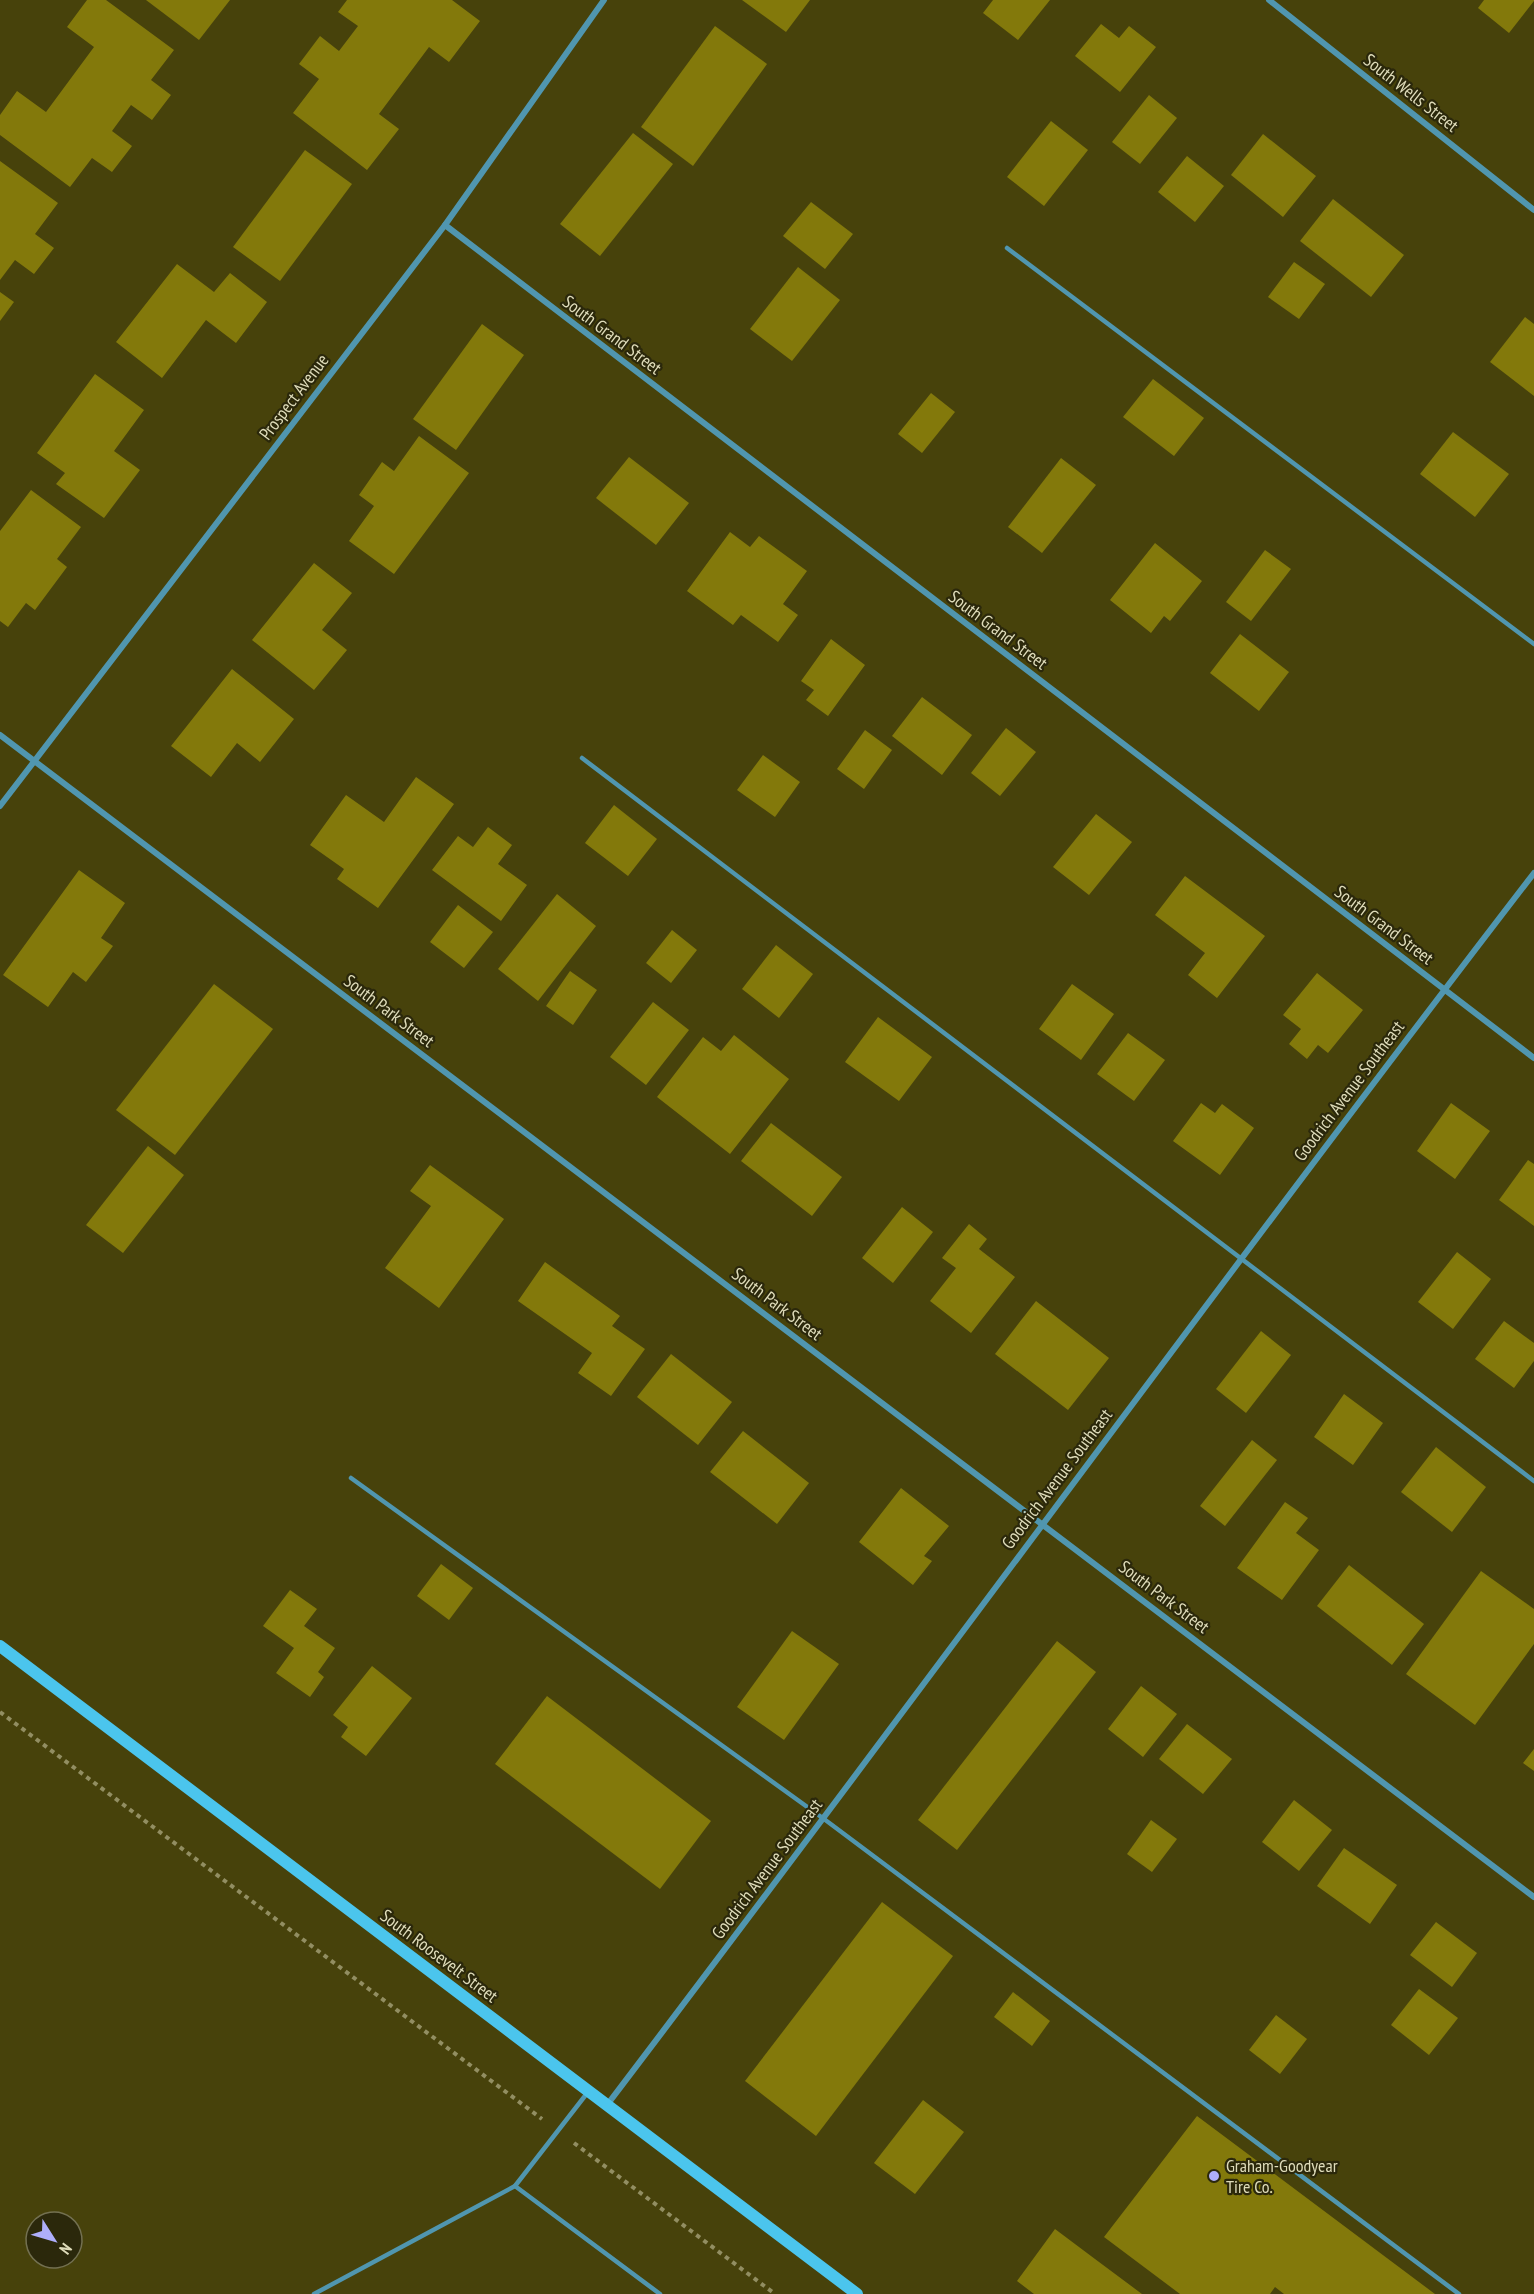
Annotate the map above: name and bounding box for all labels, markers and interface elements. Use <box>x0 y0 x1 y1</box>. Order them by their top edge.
street label: South Wells Street <box>1359 48 1463 137</box>
street label: South Grand Street <box>558 290 666 379</box>
street label: Prospect Avenue <box>254 349 333 444</box>
street label: South Grand Street <box>944 585 1052 674</box>
street label: South Grand Street <box>1330 880 1438 969</box>
street label: South Park Street <box>340 969 439 1052</box>
street label: Goodrich Avenue Southeast <box>1288 1016 1409 1165</box>
street label: South Park Street <box>728 1262 827 1345</box>
street label: Goodrich Avenue Southeast <box>996 1404 1117 1553</box>
street label: South Park Street <box>1115 1555 1214 1638</box>
street label: Goodrich Avenue Southeast <box>706 1794 827 1943</box>
street label: South Roosevelt Street <box>376 1904 503 2007</box>
place label: Graham-Goodyear Tire Co. <box>1226 2154 1338 2198</box>
marker: Graham-Goodyear Tire Co. <box>1207 2169 1221 2183</box>
north arrow <box>24 2210 84 2270</box>
text: N <box>55 2240 77 2258</box>

